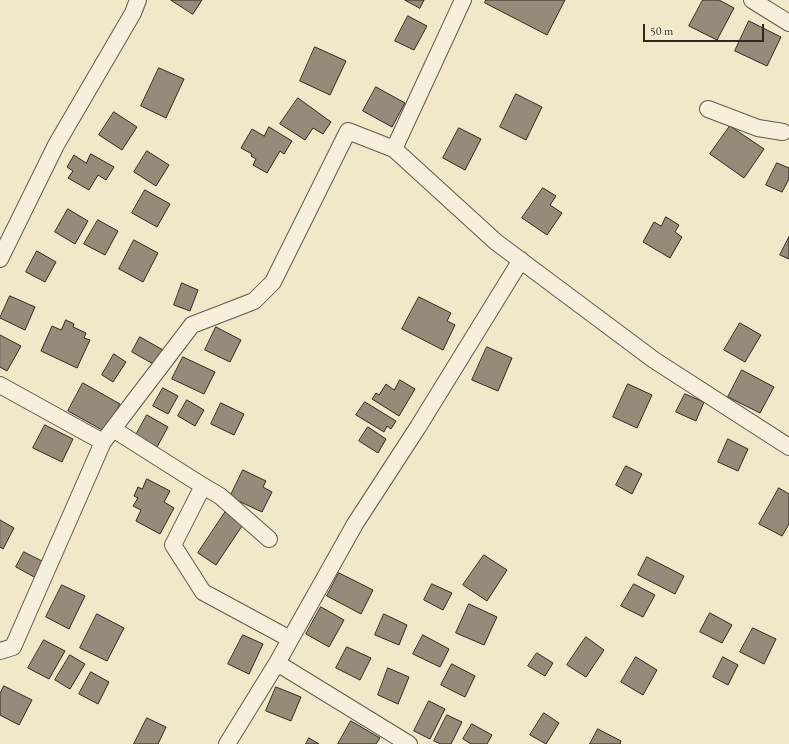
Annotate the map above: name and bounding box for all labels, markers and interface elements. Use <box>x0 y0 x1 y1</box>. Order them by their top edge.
scale bar <box>645 16 766 42</box>
text: 50 m <box>650 23 673 39</box>

